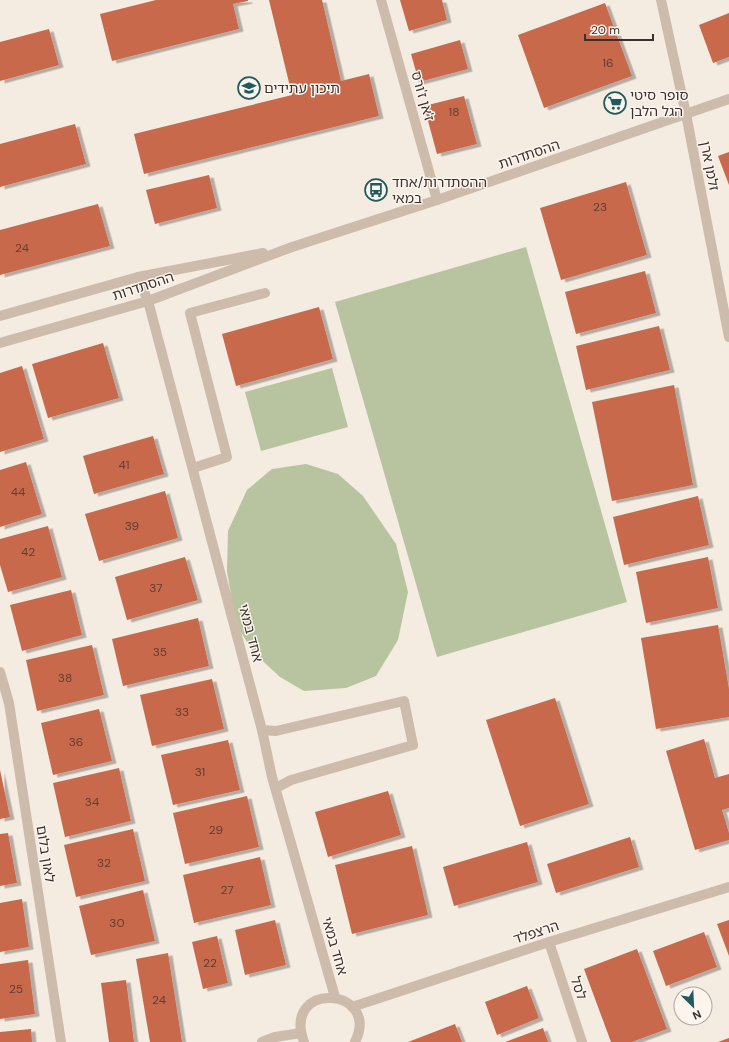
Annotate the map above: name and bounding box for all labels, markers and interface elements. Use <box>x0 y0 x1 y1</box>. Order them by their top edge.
scale bar <box>585 16 653 42</box>
text: 20 m <box>591 22 620 38</box>
house number: 16 <box>602 55 614 71</box>
street label: ז'אן ז'ורס <box>407 69 439 123</box>
school or university icon: תיכון עתידים <box>236 75 262 101</box>
place label: תיכון עתידים <box>264 79 340 97</box>
place label: סופר סיטי הגל הלבן <box>630 86 688 120</box>
supermarket icon: סופר סיטי הגל הלבן <box>602 90 628 116</box>
house number: 18 <box>448 104 460 120</box>
street label: ההסתדרות <box>496 135 562 173</box>
street label: זלמן ארן <box>696 140 724 193</box>
place label: ההסתדרות/אחד במאי <box>392 173 487 207</box>
bus stop icon: ההסתדרות/אחד במאי <box>363 177 389 203</box>
house number: 23 <box>593 199 607 215</box>
house number: 24 <box>15 240 29 256</box>
street label: ההסתדרות <box>110 268 176 304</box>
house number: 41 <box>118 457 130 473</box>
house number: 44 <box>11 484 25 500</box>
house number: 39 <box>125 518 139 534</box>
house number: 42 <box>21 544 35 560</box>
house number: 37 <box>149 580 163 596</box>
street label: אחד במאי <box>235 602 267 664</box>
house number: 35 <box>153 644 167 660</box>
house number: 38 <box>58 670 72 686</box>
house number: 33 <box>175 704 189 720</box>
house number: 36 <box>69 734 83 750</box>
house number: 31 <box>195 764 205 780</box>
house number: 34 <box>85 794 99 810</box>
house number: 29 <box>209 822 223 838</box>
street label: לאון בלום <box>33 824 59 884</box>
house number: 32 <box>97 855 111 871</box>
house number: 27 <box>220 882 234 898</box>
house number: 30 <box>109 915 125 931</box>
street label: אחד במאי <box>318 915 352 977</box>
street label: הרצפלד <box>511 916 561 948</box>
house number: 22 <box>203 955 217 971</box>
street label: לסל <box>567 974 591 1002</box>
house number: 25 <box>9 981 23 997</box>
north arrow <box>673 986 713 1026</box>
house number: 24 <box>152 992 166 1008</box>
text: N <box>691 1007 704 1023</box>

